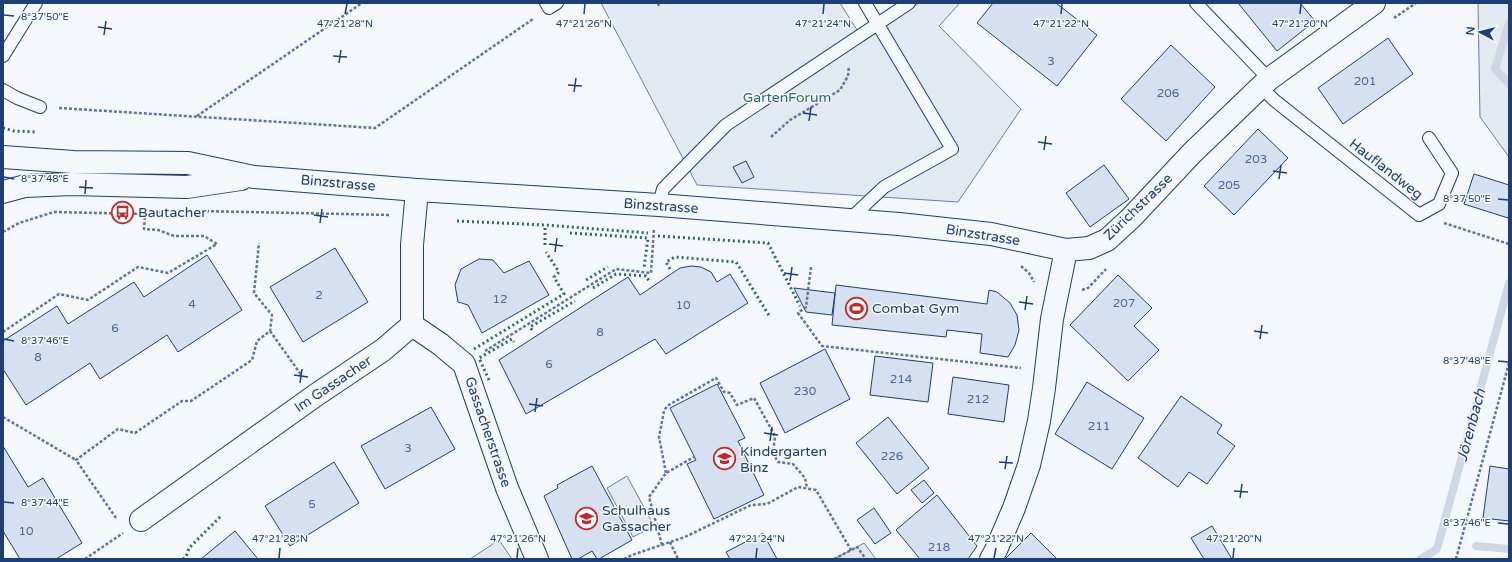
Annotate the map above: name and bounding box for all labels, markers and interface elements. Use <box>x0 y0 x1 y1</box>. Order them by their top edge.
text: 8°37'50"E <box>21 11 69 23</box>
north arrow <box>1460 12 1500 52</box>
text: 47°21'28"N <box>317 18 373 30</box>
text: 47°21'26"N <box>556 18 612 30</box>
text: 47°21'24"N <box>795 18 851 30</box>
text: 47°21'22"N <box>1033 18 1089 30</box>
text: 47°21'20"N <box>1272 18 1328 30</box>
text: N <box>1464 26 1478 36</box>
house number: 3 <box>1047 54 1055 68</box>
house number: 201 <box>1354 74 1376 88</box>
house number: 206 <box>1157 86 1179 100</box>
park label: GartenForum <box>743 89 831 106</box>
street label: Hauflandweg <box>1346 135 1426 203</box>
house number: 203 <box>1245 152 1267 166</box>
street label: Zürichstrasse <box>1100 170 1176 244</box>
street label: Binzstrasse <box>300 171 376 195</box>
text: 8°37'48"E <box>21 173 69 185</box>
house number: 205 <box>1218 178 1240 192</box>
text: 8°37'50"E <box>1443 193 1491 205</box>
street label: Binzstrasse <box>623 195 699 217</box>
bus stop icon: Bautacher <box>110 199 136 225</box>
place label: Bautacher <box>138 204 207 221</box>
street label: Binzstrasse <box>945 221 1022 249</box>
house number: 2 <box>315 288 323 302</box>
house number: 12 <box>492 292 508 306</box>
sports icon: Combat Gym <box>844 295 870 321</box>
house number: 207 <box>1113 296 1135 310</box>
house number: 4 <box>188 297 196 311</box>
house number: 10 <box>675 298 691 312</box>
place label: Combat Gym <box>872 300 959 317</box>
house number: 6 <box>111 321 119 335</box>
house number: 8 <box>596 325 604 339</box>
text: 8°37'46"E <box>21 335 69 347</box>
house number: 8 <box>34 350 42 364</box>
street label: Im Gassacher <box>291 352 375 416</box>
text: 8°37'48"E <box>1443 355 1491 367</box>
house number: 6 <box>545 357 553 371</box>
house number: 214 <box>890 372 913 386</box>
street label: Gassacherstrasse <box>461 375 515 490</box>
house number: 230 <box>794 384 817 398</box>
water label: Jörenbach <box>1453 386 1490 463</box>
house number: 212 <box>967 392 989 406</box>
house number: 211 <box>1088 419 1110 433</box>
house number: 3 <box>404 441 412 455</box>
place label: Kindergarten Binz <box>740 443 827 476</box>
school or university icon: Kindergarten Binz <box>712 446 738 472</box>
house number: 226 <box>881 449 903 463</box>
text: 8°37'44"E <box>21 497 69 509</box>
house number: 5 <box>308 497 316 511</box>
place label: Schulhaus Gassacher <box>602 502 672 535</box>
school or university icon: Schulhaus Gassacher <box>574 505 600 531</box>
text: 8°37'46"E <box>1443 517 1491 529</box>
house number: 10 <box>18 524 34 538</box>
text: 47°21'28"N <box>252 533 308 545</box>
text: 47°21'26"N <box>490 533 546 545</box>
text: 47°21'24"N <box>729 533 785 545</box>
text: 47°21'22"N <box>968 533 1024 545</box>
text: 47°21'20"N <box>1206 533 1262 545</box>
house number: 218 <box>928 540 950 554</box>

